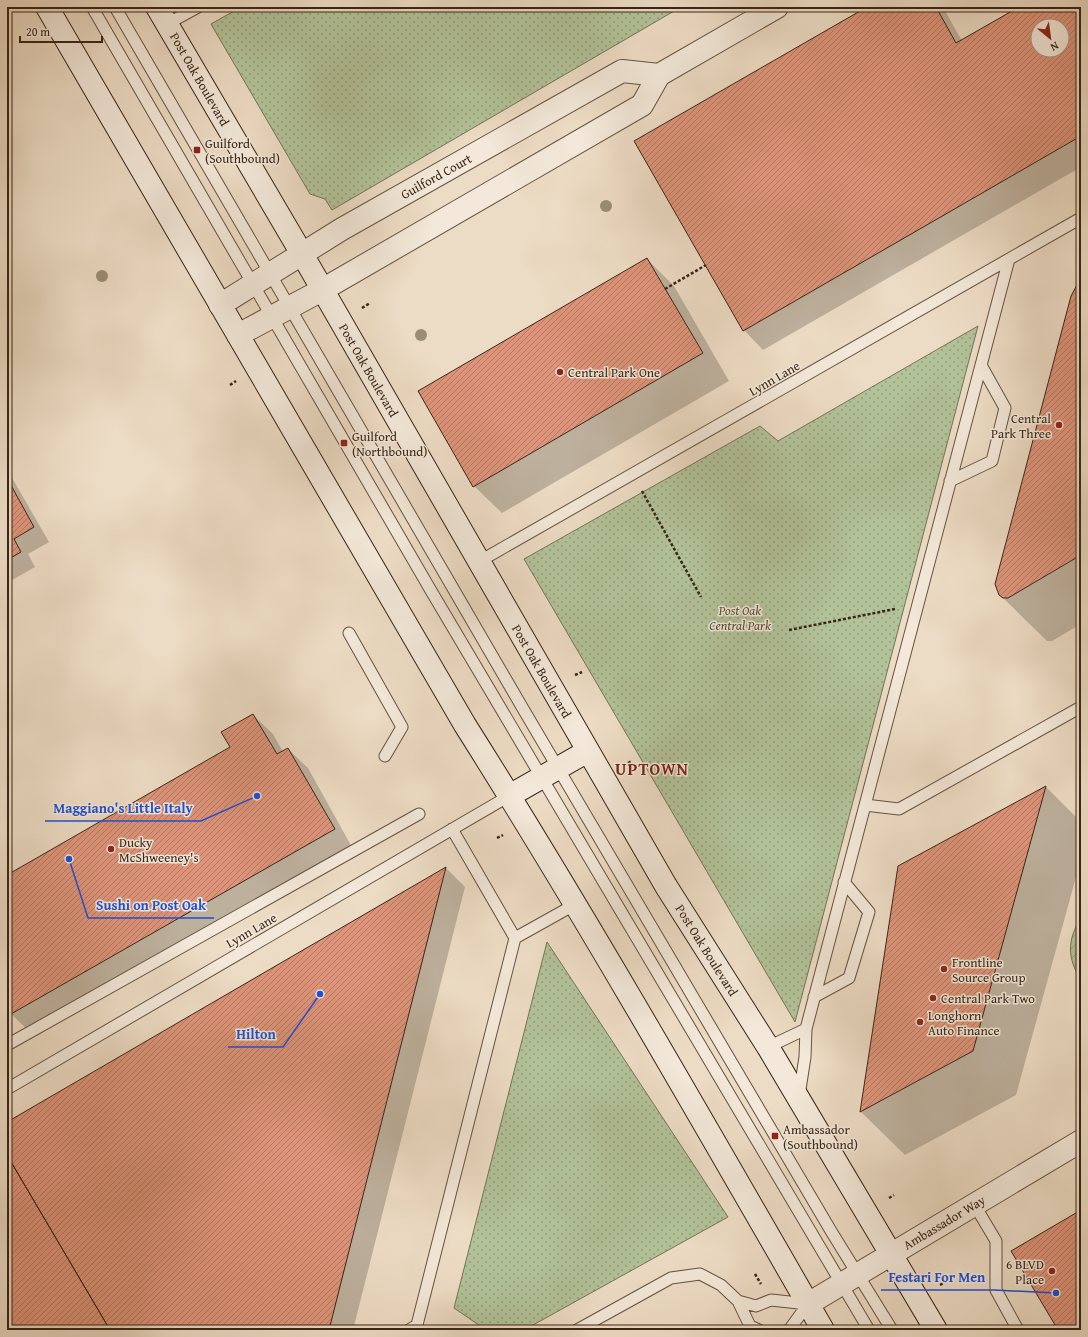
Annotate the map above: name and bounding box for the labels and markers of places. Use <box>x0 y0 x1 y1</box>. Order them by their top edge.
place label: Guilford (Southbound) <box>205 134 280 168</box>
marker: Guilford (Southbound) <box>192 145 202 155</box>
place label: Central Park One <box>568 363 660 382</box>
marker: Central Park One <box>555 367 565 377</box>
place label: Central Park Three <box>991 409 1051 443</box>
marker: Central Park Three <box>1054 420 1064 430</box>
place label: Guilford (Northbound) <box>352 427 427 461</box>
marker: Guilford (Northbound) <box>339 438 349 448</box>
callout: Maggiano's Little Italy <box>45 795 201 821</box>
place label: Ducky McShweeney's <box>119 833 199 867</box>
marker: Ducky McShweeney's <box>106 844 116 854</box>
callout: Sushi on Post Oak <box>88 892 214 918</box>
place label: Frontline Source Group <box>952 953 1025 987</box>
marker: Frontline Source Group <box>939 964 949 974</box>
place label: Central Park Two <box>941 989 1035 1008</box>
marker: Central Park Two <box>928 993 938 1003</box>
place label: Longhorn Auto Finance <box>928 1006 1000 1040</box>
marker: Longhorn Auto Finance <box>915 1017 925 1027</box>
callout: Hilton <box>228 1021 283 1047</box>
place label: Ambassador (Southbound) <box>783 1120 858 1154</box>
marker: Ambassador (Southbound) <box>770 1131 780 1141</box>
place label: 6 BLVD Place <box>1006 1255 1044 1289</box>
callout: Festari For Men <box>881 1264 994 1290</box>
marker: 6 BLVD Place <box>1047 1266 1057 1276</box>

